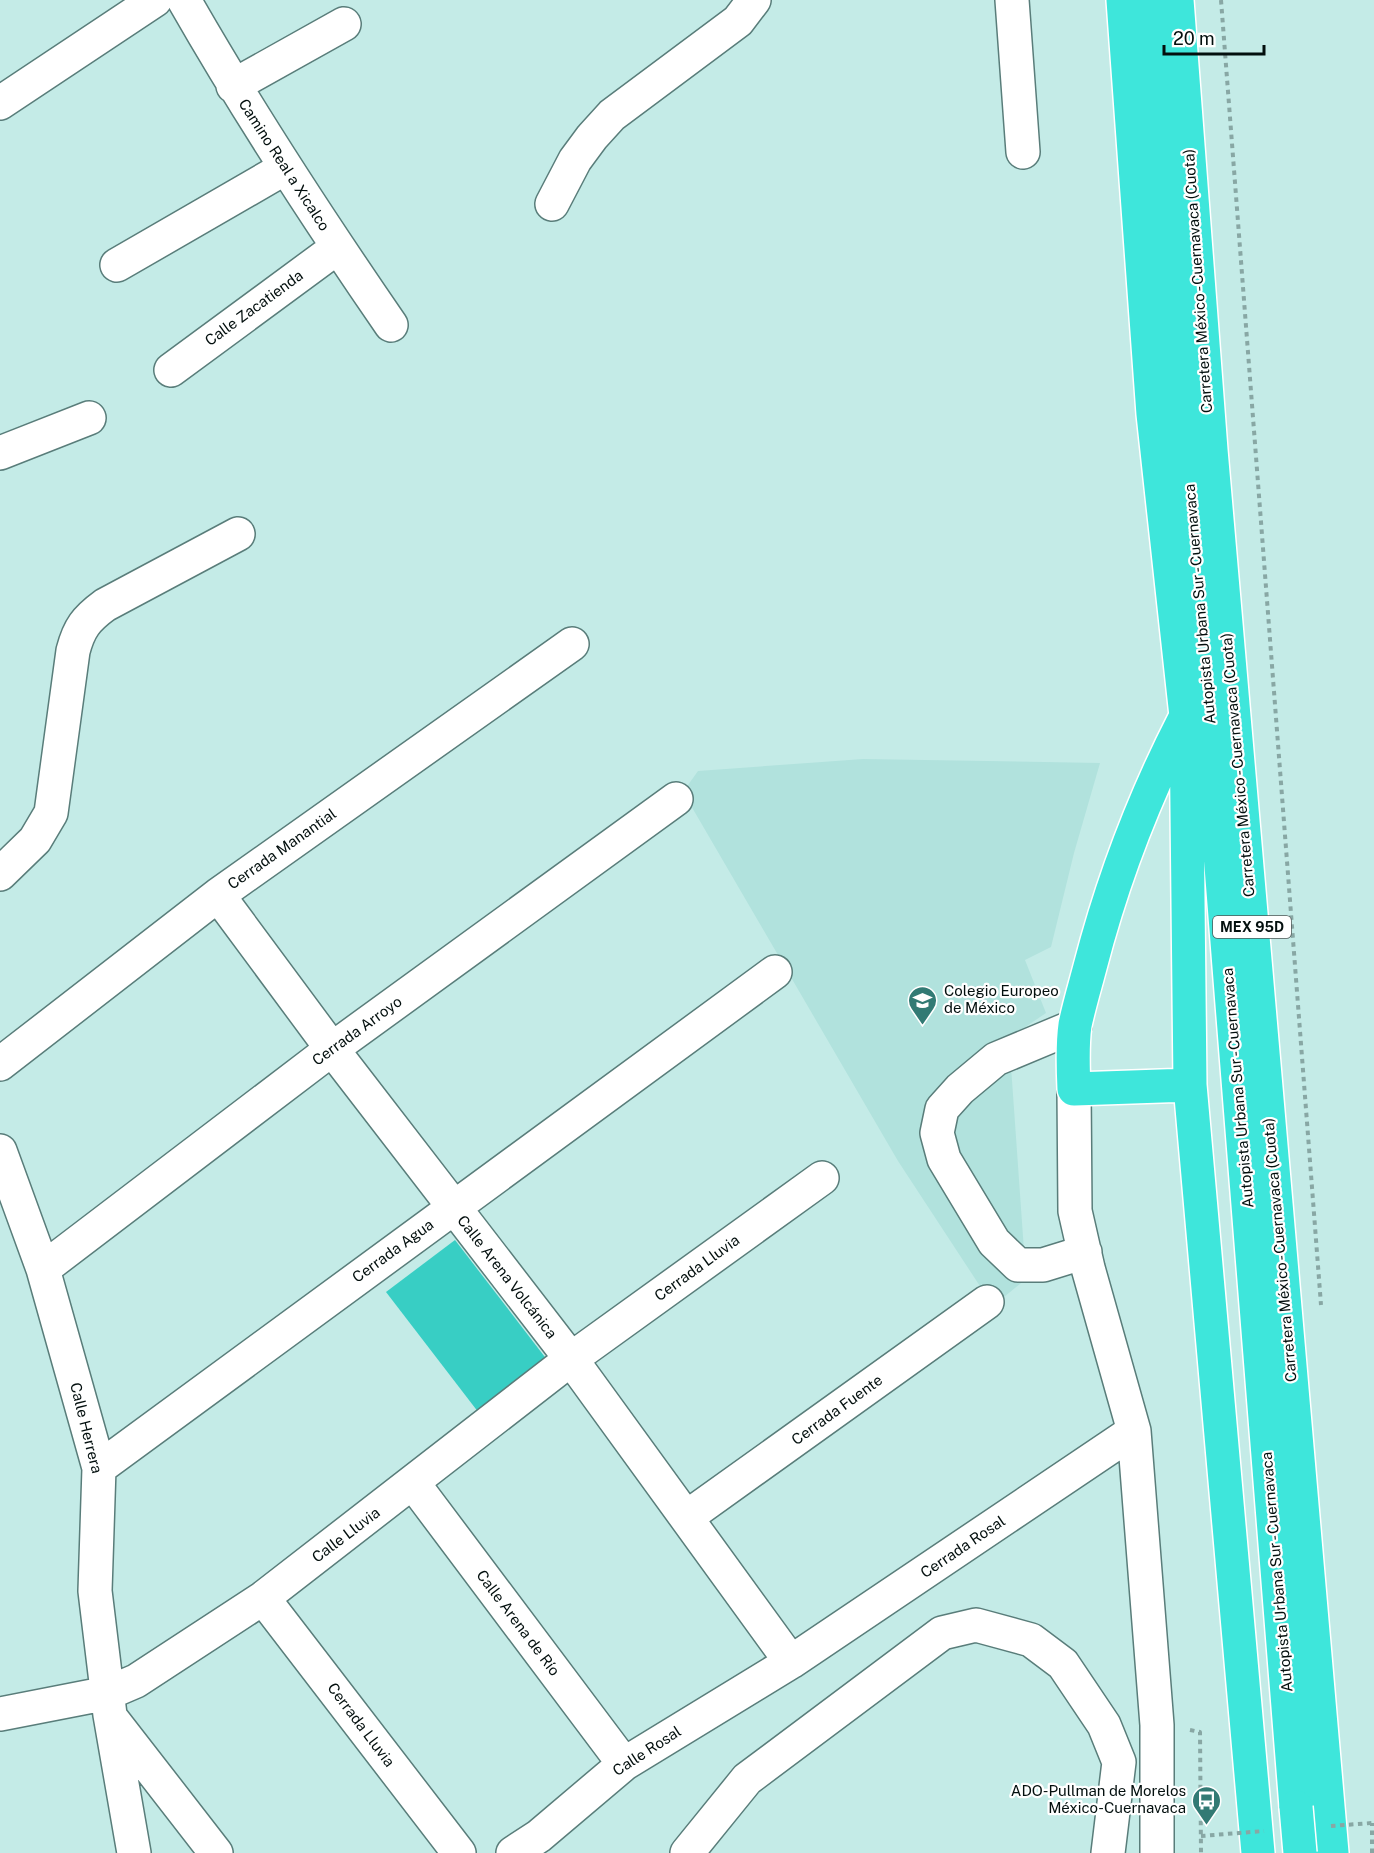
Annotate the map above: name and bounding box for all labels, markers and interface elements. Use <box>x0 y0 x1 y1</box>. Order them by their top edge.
scale bar <box>1164 18 1264 56</box>
text: 20 m <box>1173 28 1215 49</box>
street label: Camino Real a Xicalco <box>235 96 333 234</box>
street label: Carretera México - Cuernavaca (Cuota) <box>1180 148 1215 414</box>
street label: Calle Zacatienda <box>201 266 306 349</box>
street label: Autopista Urbana Sur - Cuernavaca <box>1181 483 1218 725</box>
street label: Carretera México - Cuernavaca (Cuota) <box>1217 632 1258 898</box>
street label: Cerrada Manantial <box>224 805 339 892</box>
road number: MEX 95D <box>1213 916 1291 938</box>
street label: Autopista Urbana Sur - Cuernavaca <box>1219 967 1256 1209</box>
place label: Colegio Europeo de México <box>944 982 1059 1016</box>
school or university icon: Colegio Europeo de México <box>907 984 939 1026</box>
street label: Cerrada Arroyo <box>309 992 405 1069</box>
street label: Carretera México - Cuernavaca (Cuota) <box>1259 1117 1300 1383</box>
street label: Calle Arena Volcánica <box>454 1212 561 1342</box>
street label: Cerrada Agua <box>349 1216 437 1286</box>
street label: Cerrada Lluvia <box>651 1231 742 1304</box>
street label: Cerrada Fuente <box>788 1371 885 1448</box>
street label: Calle Herrera <box>67 1381 106 1475</box>
street label: Autopista Urbana Sur - Cuernavaca <box>1258 1451 1295 1693</box>
street label: Calle Lluvia <box>309 1504 383 1566</box>
street label: Cerrada Rosal <box>917 1512 1008 1581</box>
street label: Calle Arena de Río <box>473 1567 564 1679</box>
street label: Cerrada Lluvia <box>324 1679 398 1770</box>
street label: Calle Rosal <box>609 1722 684 1779</box>
place label: ADO-Pullman de Morelos México-Cuernavaca <box>1011 1782 1186 1816</box>
bus stop icon: ADO-Pullman de Morelos México-Cuernavaca <box>1191 1784 1223 1826</box>

